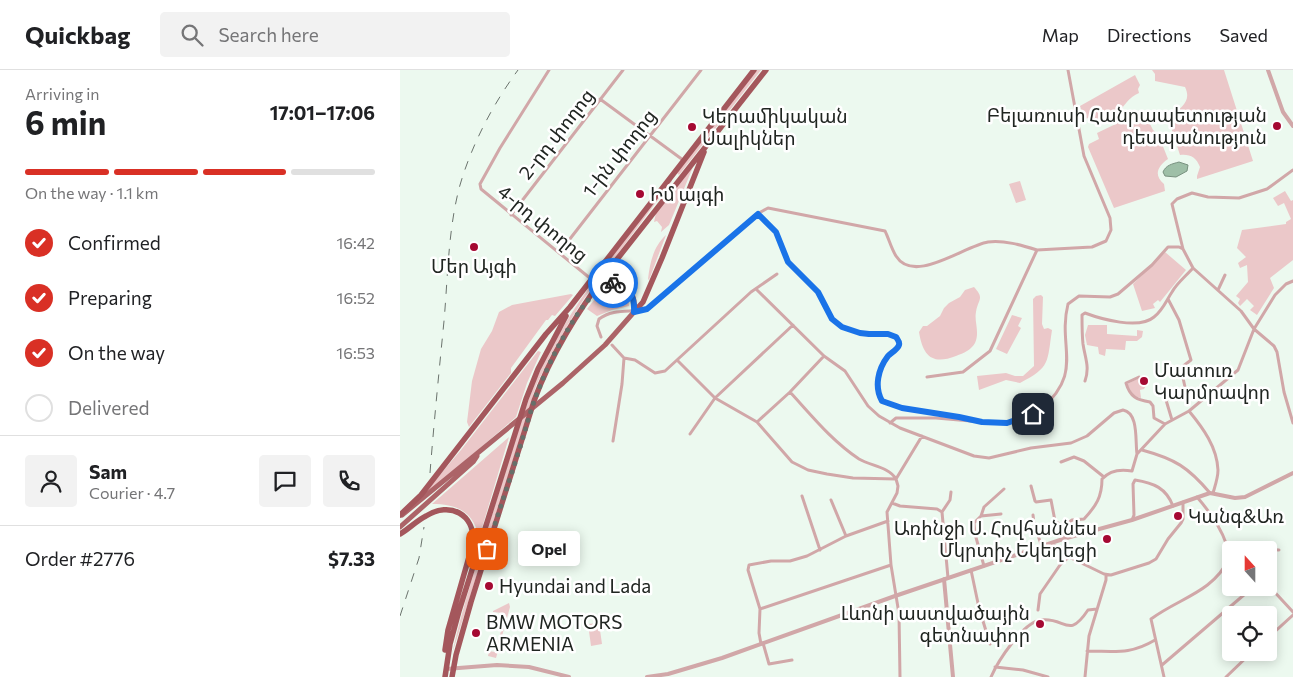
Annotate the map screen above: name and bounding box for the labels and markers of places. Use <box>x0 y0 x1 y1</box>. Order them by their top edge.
place label: Բելառուսի Հանրապետության դեսպանություն <box>987 103 1267 149</box>
place label: Կերամիկական Սալիկներ <box>702 104 848 150</box>
marker: Բելառուսի Հանրապետության դեսպանություն <box>1271 120 1283 132</box>
marker: Կերամիկական Սալիկներ <box>686 121 698 133</box>
place label: Իմ այգի <box>650 182 724 206</box>
marker: Իմ այգի <box>634 188 646 200</box>
marker: Մեր Այգի <box>468 241 480 253</box>
place label: Մեր Այգի <box>431 254 517 278</box>
place label: Մատուռ Կարմրավոր <box>1154 358 1270 404</box>
marker: Մատուռ Կարմրավոր <box>1138 375 1150 387</box>
pin <box>1012 393 1054 435</box>
place label: Կանգ&Առ <box>1188 504 1284 528</box>
marker: Կանգ&Առ <box>1172 510 1184 522</box>
place label: Առինջի Ս. Հովհաննես Մկրտիչ Եկեղեցի <box>894 516 1097 562</box>
pin <box>466 528 508 570</box>
callout: Opel <box>517 532 580 566</box>
marker: Առինջի Ս. Հովհաննես Մկրտիչ Եկեղեցի <box>1101 533 1113 545</box>
place label: Hyundai and Lada <box>499 574 651 597</box>
marker: Hyundai and Lada <box>483 580 495 592</box>
place label: Լևոնի աստվածային գետնափոր <box>841 601 1030 647</box>
place label: BMW MOTORS ARMENIA <box>486 610 622 655</box>
marker: Լևոնի աստվածային գետնափոր <box>1034 618 1046 630</box>
marker: BMW MOTORS ARMENIA <box>470 627 482 639</box>

